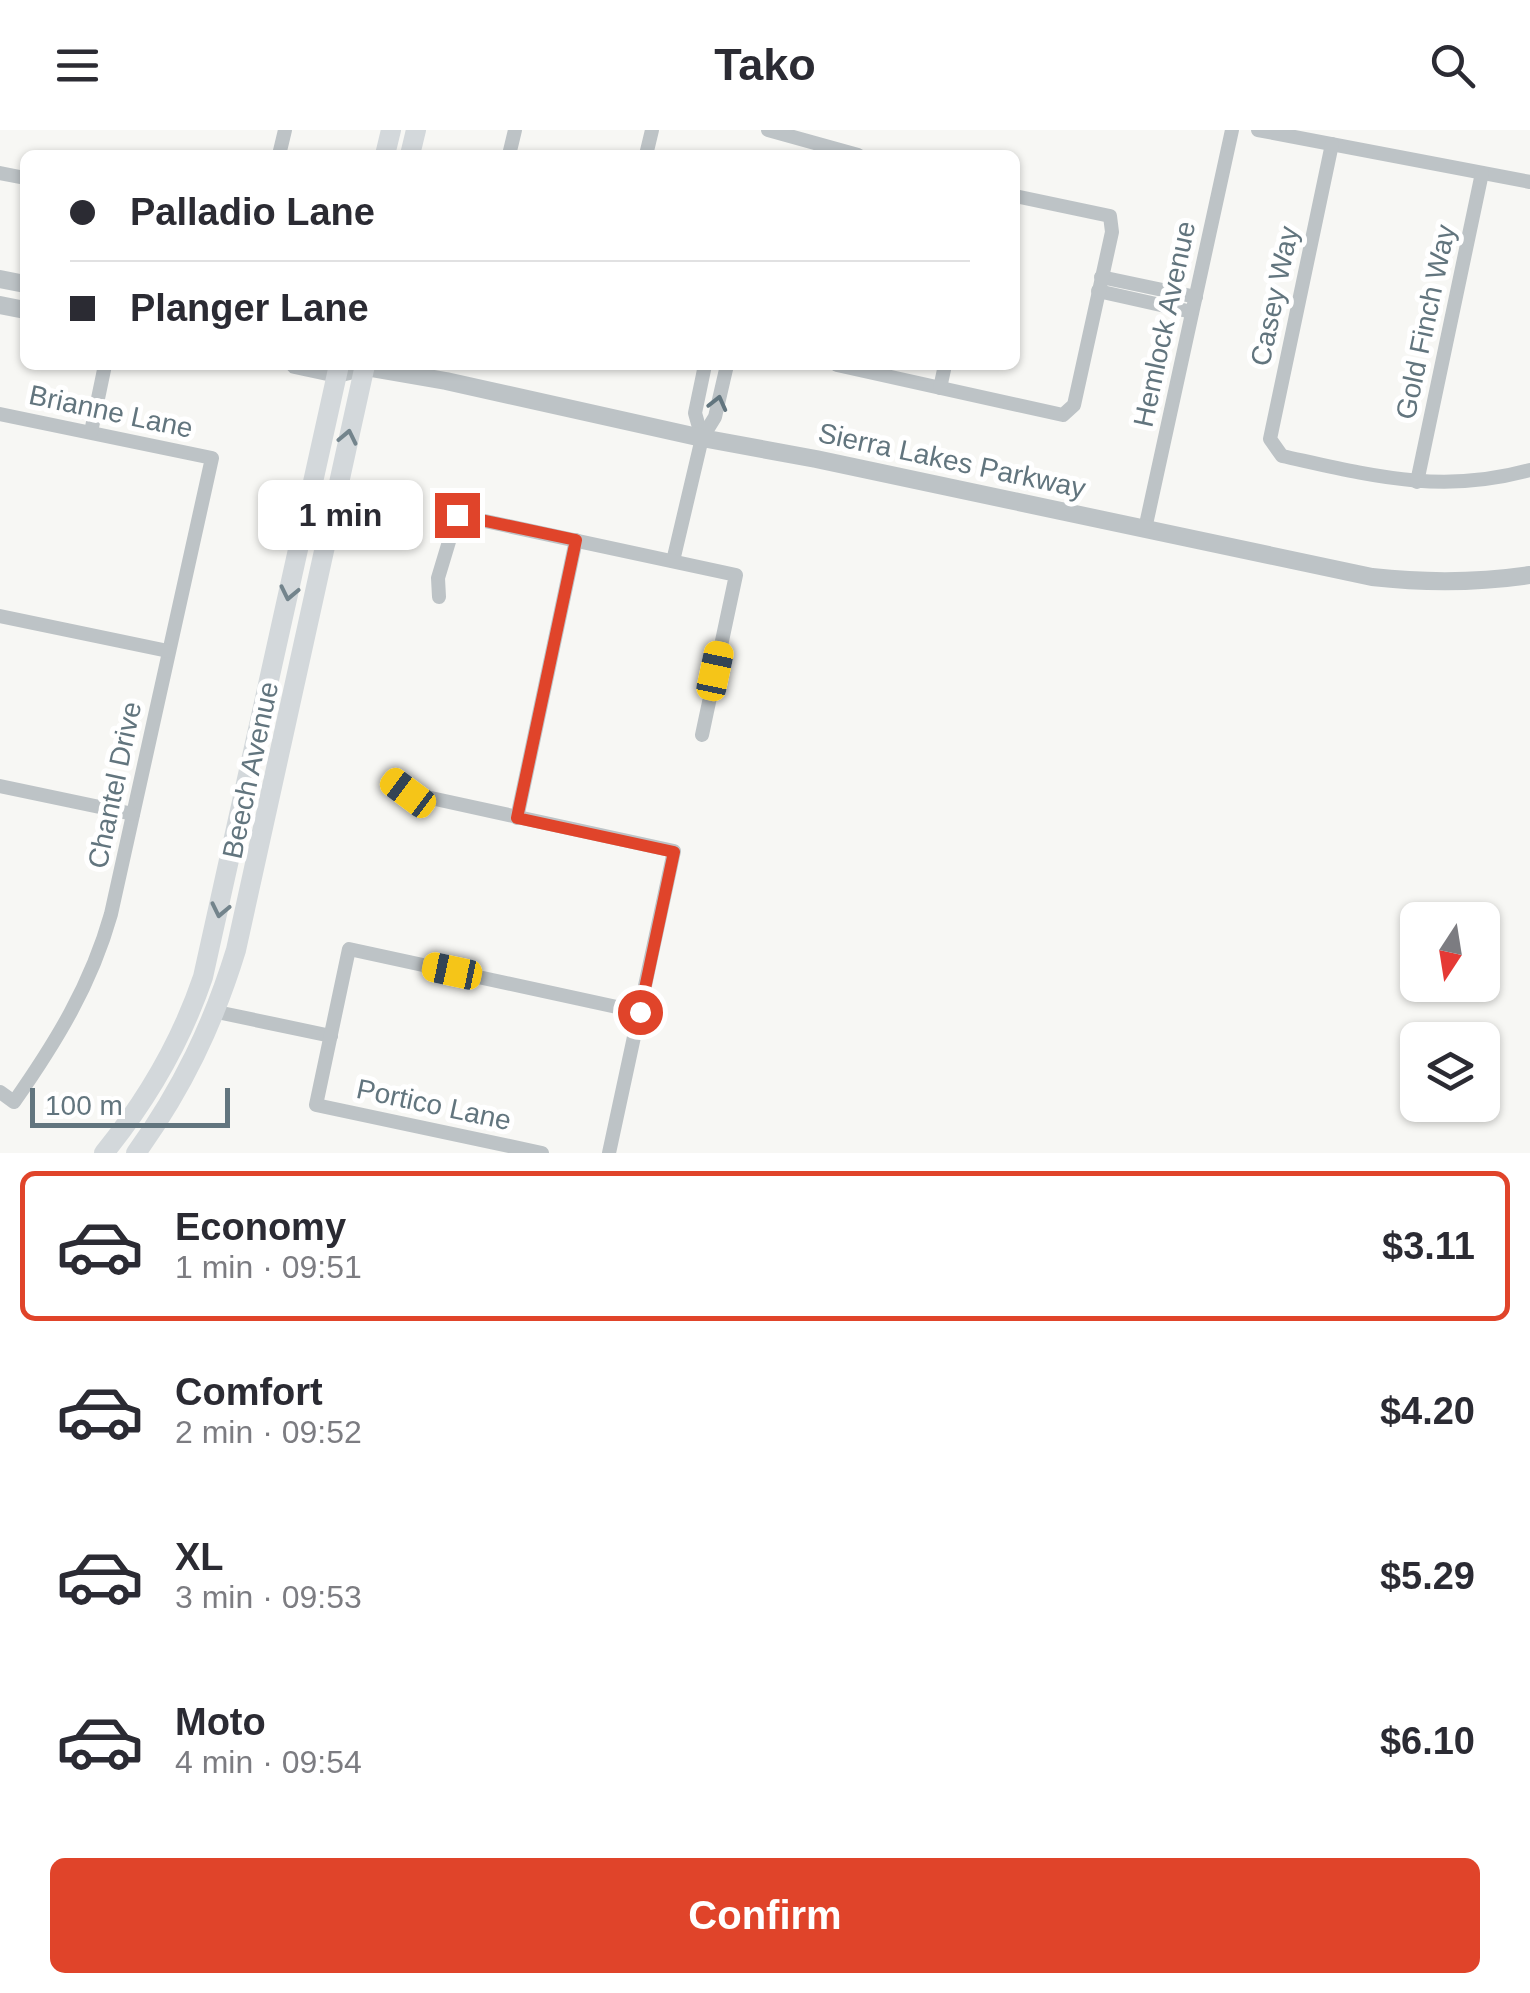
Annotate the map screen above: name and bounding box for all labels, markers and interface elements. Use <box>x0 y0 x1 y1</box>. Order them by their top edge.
icon: menu <box>50 38 105 93</box>
icon: search <box>1425 38 1480 93</box>
text: Tako <box>714 39 816 90</box>
text: Palladio Lane <box>130 191 375 233</box>
street label: Hemlock Avenue <box>1128 218 1201 430</box>
street label: Gold Finch Way <box>1390 222 1461 422</box>
street label: Casey Way <box>1245 223 1304 369</box>
text: Planger Lane <box>130 287 369 329</box>
street label: Brianne Lane <box>26 379 196 444</box>
one-way arrow <box>706 395 727 412</box>
street label: Sierra Lakes Parkway <box>815 417 1088 504</box>
one-way arrow <box>336 429 357 446</box>
callout: 1 min <box>257 480 422 550</box>
route end <box>435 493 480 538</box>
text: 1 min <box>299 497 382 533</box>
one-way arrow <box>280 584 301 601</box>
car <box>694 639 736 703</box>
street label: Beech Avenue <box>217 679 284 861</box>
street label: Chantel Drive <box>82 699 147 871</box>
car <box>375 763 441 823</box>
one-way arrow <box>210 902 231 919</box>
north arrow <box>1400 902 1500 1002</box>
map controls <box>1400 902 1500 1122</box>
car <box>420 950 484 992</box>
route start <box>618 990 663 1035</box>
button: layers <box>1400 1022 1500 1122</box>
street label: Portico Lane <box>354 1073 514 1136</box>
scale bar <box>30 1083 230 1128</box>
text: 100 m <box>45 1090 123 1121</box>
icon: car <box>55 1201 145 1291</box>
text: Economy <box>175 1206 346 1248</box>
text: $3.11 <box>1382 1225 1475 1267</box>
text: 1 min · 09:51 <box>175 1249 362 1285</box>
icon: car <box>55 1366 145 1456</box>
text: Comfort <box>175 1371 323 1413</box>
text: $4.20 <box>1380 1390 1475 1432</box>
text: 2 min · 09:52 <box>175 1414 362 1450</box>
icon: car <box>55 1531 145 1621</box>
text: XL <box>175 1536 224 1578</box>
text: $5.29 <box>1380 1555 1475 1597</box>
text: 3 min · 09:53 <box>175 1579 362 1615</box>
icon: car <box>55 1696 145 1786</box>
text: Moto <box>175 1701 266 1743</box>
text: $6.10 <box>1380 1720 1475 1762</box>
text: 4 min · 09:54 <box>175 1744 362 1780</box>
button: Confirm <box>50 1858 1480 1973</box>

